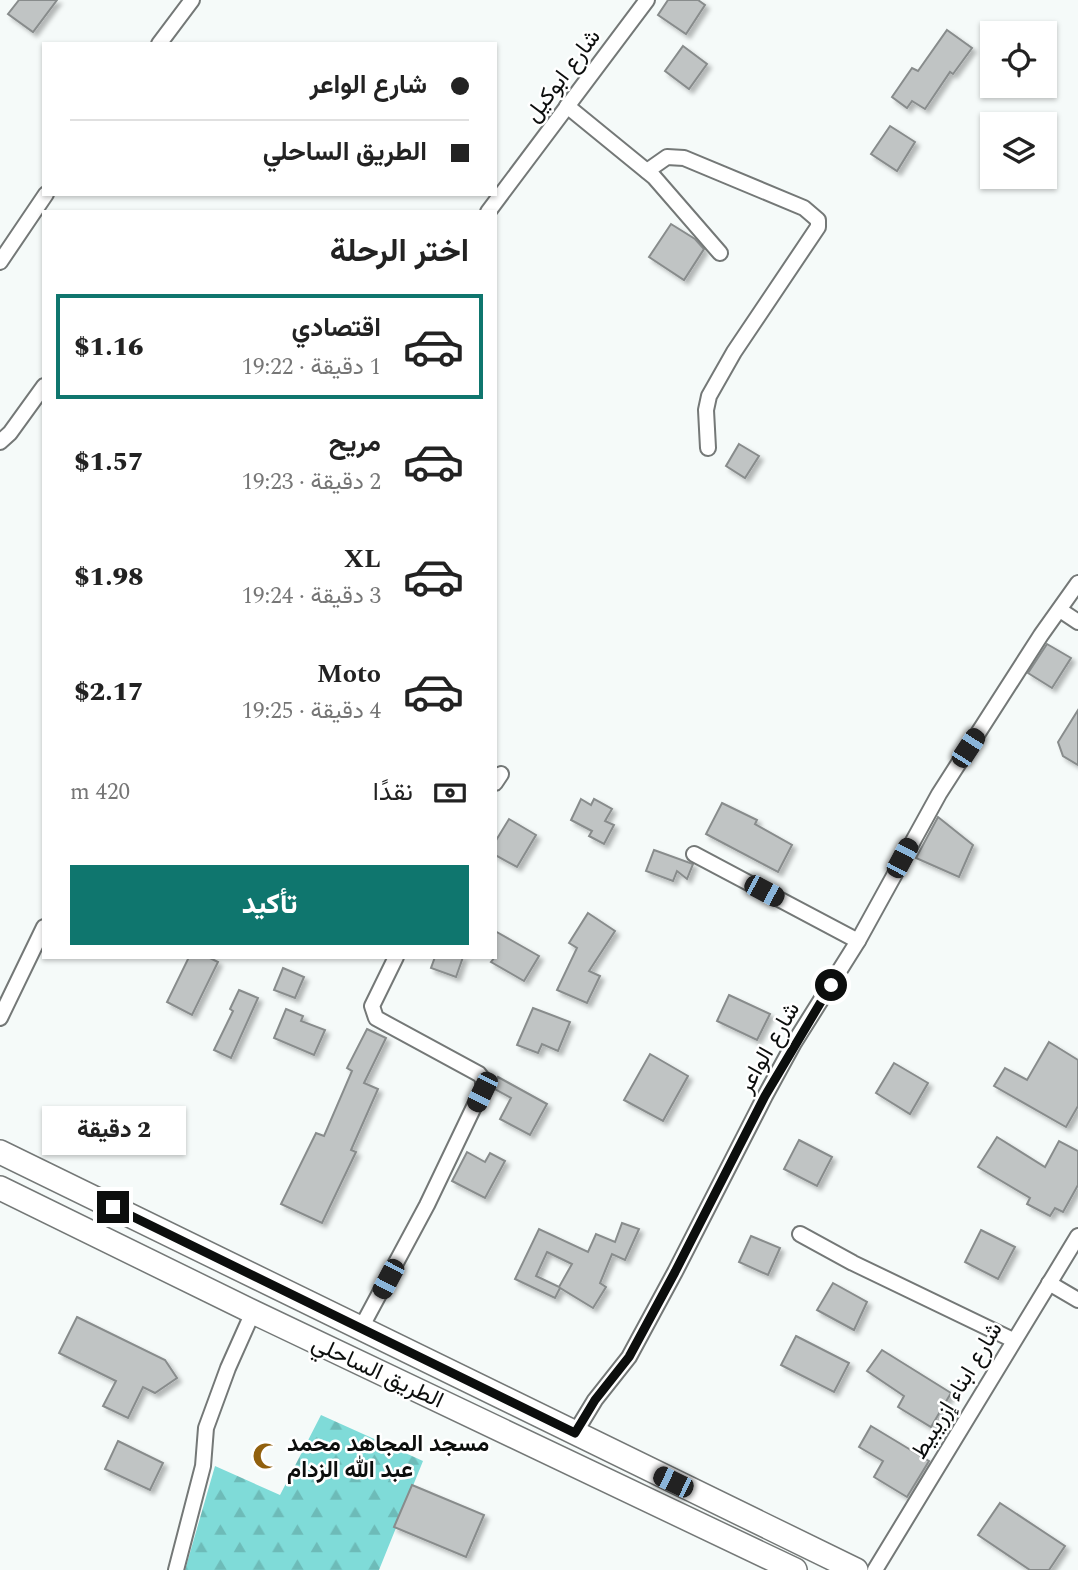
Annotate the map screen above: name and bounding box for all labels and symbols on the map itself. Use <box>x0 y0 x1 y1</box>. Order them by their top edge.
street label: شارع ابوكيل <box>516 22 610 130</box>
car <box>948 725 989 771</box>
car <box>883 835 922 881</box>
car <box>741 872 788 910</box>
route start <box>815 969 847 1001</box>
street label: شارع الواعر <box>729 996 810 1101</box>
car <box>464 1069 501 1115</box>
callout: 2 دقيقة <box>41 1106 185 1154</box>
route end <box>97 1191 129 1223</box>
car <box>369 1256 408 1302</box>
street label: شارع ابناء إزريبيط <box>902 1315 1012 1466</box>
street label: الطريق الساحلي <box>306 1326 449 1418</box>
place label: مسجد المجاهد محمد عبد الله الزدام <box>287 1427 489 1488</box>
mosque icon: مسجد المجاهد محمد عبد الله الزدام <box>251 1441 281 1471</box>
car <box>650 1463 697 1501</box>

